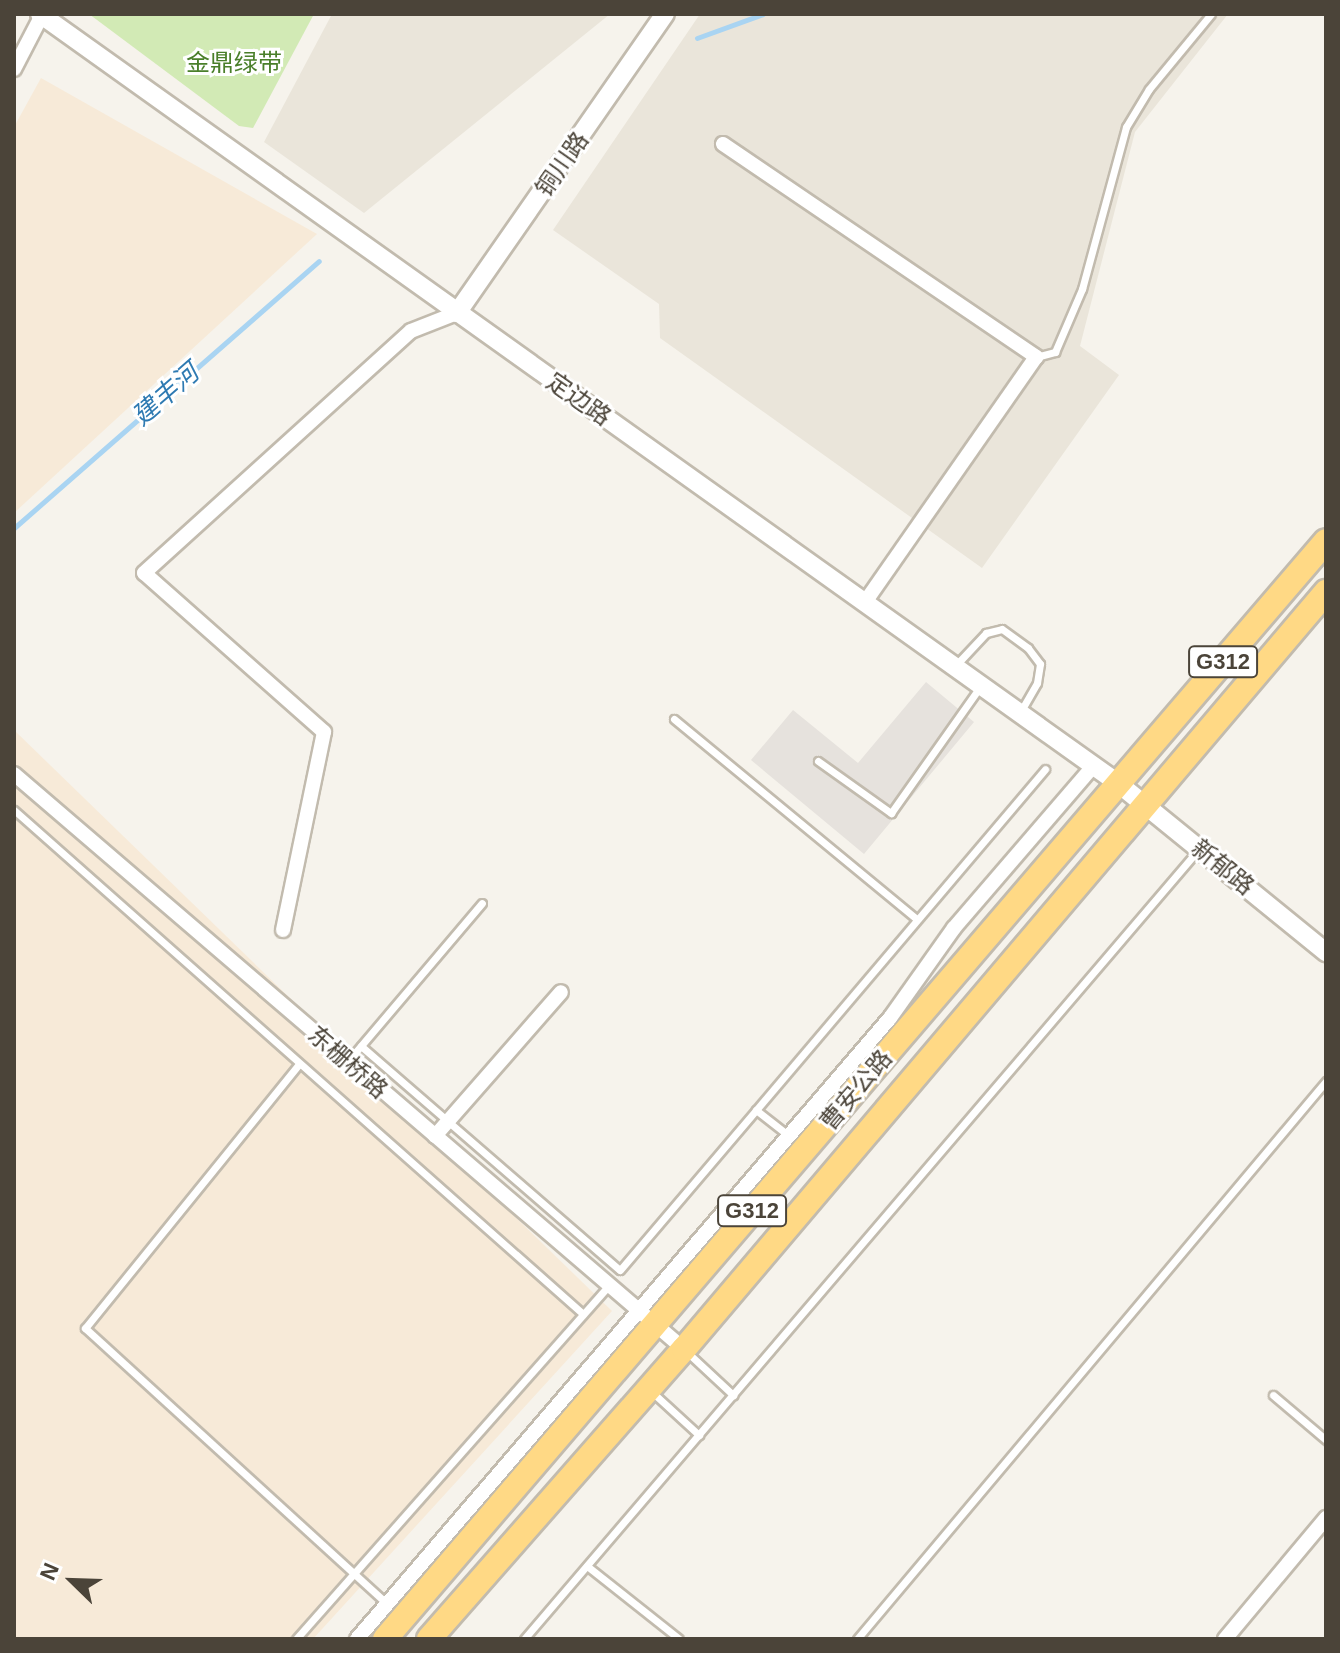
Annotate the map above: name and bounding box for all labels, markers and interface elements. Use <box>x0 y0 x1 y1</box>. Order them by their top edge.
park label: 金鼎绿带 <box>186 49 282 77</box>
street label: 铜川路 <box>530 126 594 202</box>
water label: 建丰河 <box>126 358 206 432</box>
street label: 定边路 <box>541 367 617 431</box>
road number: G312 <box>1187 644 1259 680</box>
street label: 新郁路 <box>1186 833 1260 901</box>
street label: 东栅桥路 <box>302 1020 394 1104</box>
street label: 曹安公路 <box>814 1044 898 1136</box>
road number: G312 <box>716 1193 788 1229</box>
north arrow <box>32 1541 112 1621</box>
text: N <box>35 1559 64 1584</box>

